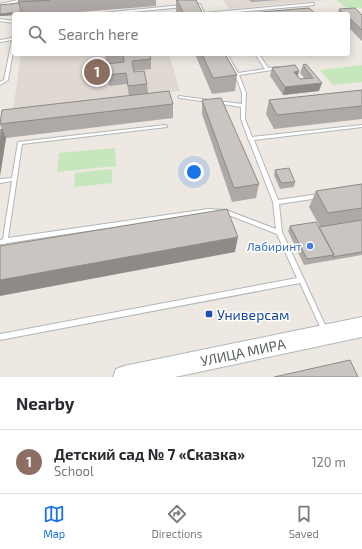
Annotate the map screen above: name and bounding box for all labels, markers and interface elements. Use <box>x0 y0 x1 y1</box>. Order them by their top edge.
search box <box>12 12 350 56</box>
icon: search <box>26 23 48 45</box>
text: Search here <box>58 25 139 43</box>
pin: 1 <box>84 57 110 87</box>
your location <box>184 162 204 182</box>
place label: Лабиринт <box>247 239 302 253</box>
marker: Лабиринт <box>305 241 315 251</box>
place label: Универсам <box>217 306 289 323</box>
marker: Универсам <box>204 309 214 319</box>
street label: УЛИЦА МИРА <box>199 335 287 369</box>
text: Nearby <box>16 393 74 413</box>
text: Детский сад № 7 «Сказка» <box>54 445 245 463</box>
text: 1 <box>26 454 32 470</box>
text: 120 m <box>311 454 346 470</box>
text: School <box>54 463 94 479</box>
tab: Map <box>43 503 65 540</box>
tab: Directions <box>152 503 202 540</box>
tab: Saved <box>289 503 319 540</box>

